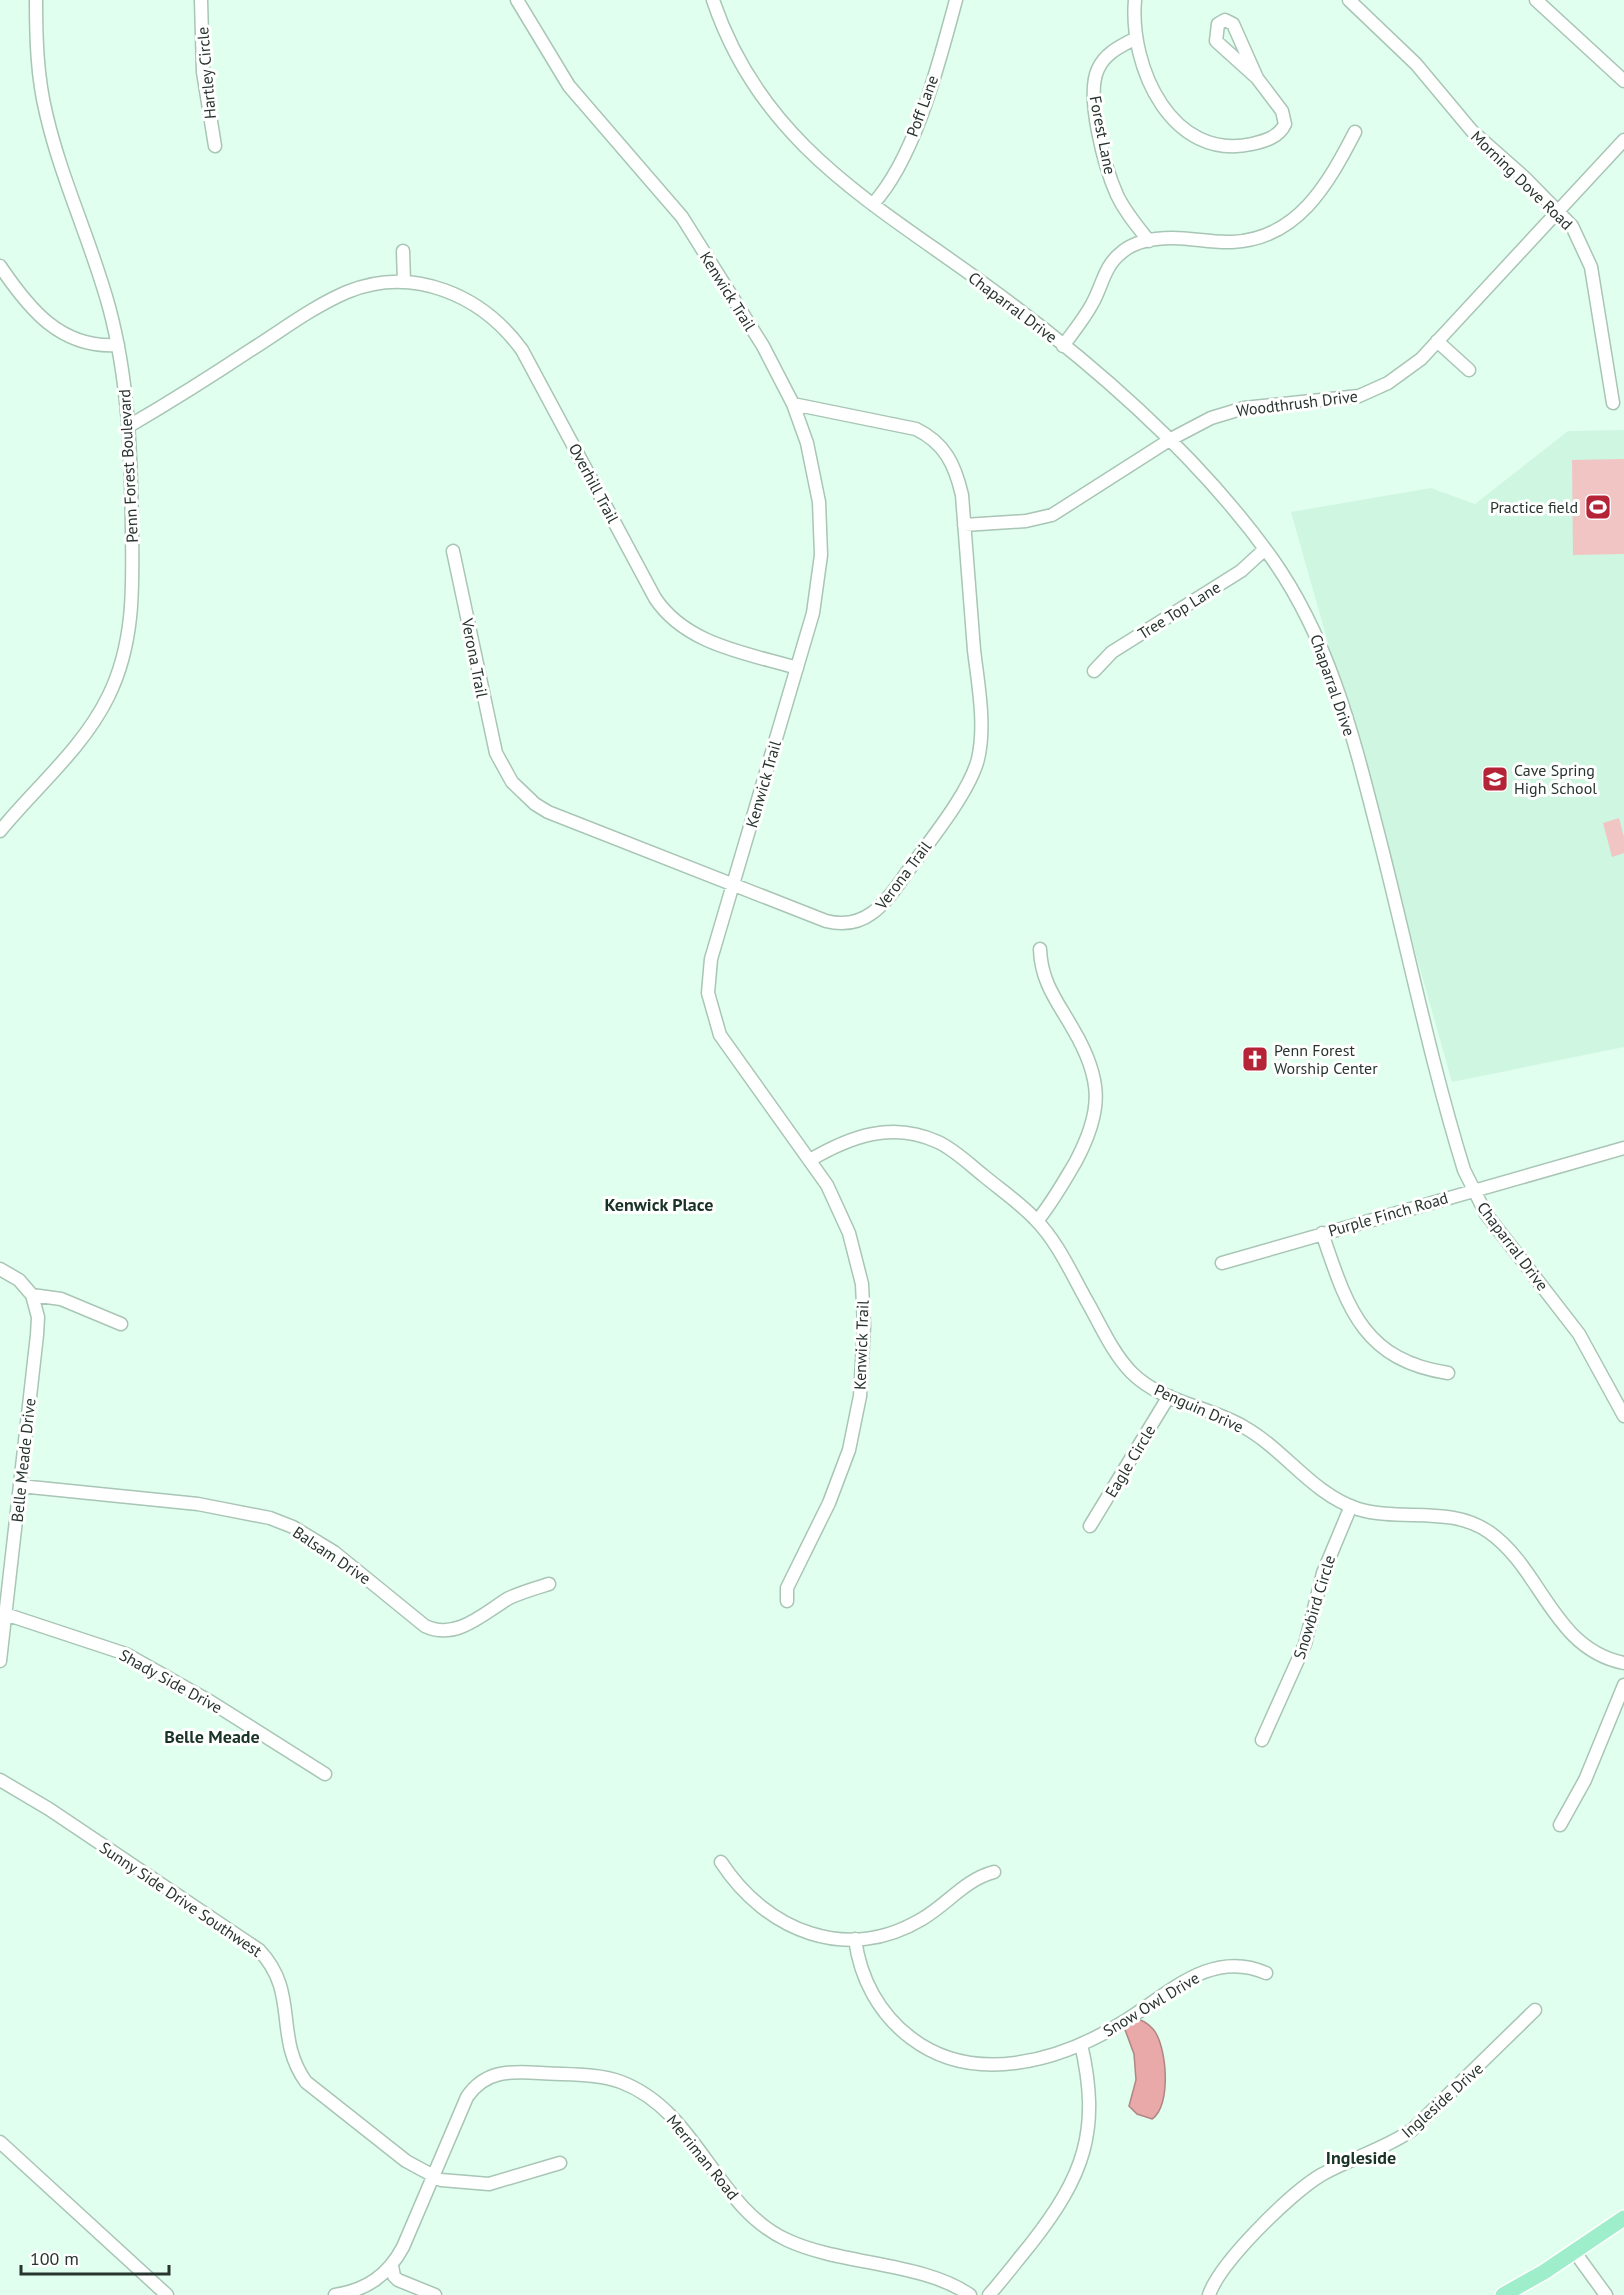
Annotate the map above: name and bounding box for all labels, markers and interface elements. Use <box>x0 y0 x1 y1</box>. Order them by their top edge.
street label: Hartley Circle <box>192 26 220 120</box>
street label: Poff Lane <box>902 73 942 139</box>
street label: Forest Lane <box>1086 94 1120 176</box>
street label: Morning Dove Road <box>1467 126 1577 234</box>
street label: Kenwick Trail <box>696 248 760 335</box>
street label: Chaparral Drive <box>965 267 1061 347</box>
street label: Woodthrush Drive <box>1235 386 1359 420</box>
street label: Penn Forest Boulevard <box>114 389 142 543</box>
street label: Overhill Trail <box>565 440 624 527</box>
sports icon: Practice field <box>1583 492 1613 522</box>
place label: Practice field <box>1490 497 1578 517</box>
street label: Tree Top Lane <box>1134 577 1224 643</box>
street label: Verona Trail <box>457 616 493 700</box>
street label: Chaparral Drive <box>1306 632 1360 738</box>
street label: Kenwick Trail <box>741 738 785 830</box>
place label: Cave Spring High School <box>1514 760 1597 798</box>
school or university icon: Cave Spring High School <box>1480 764 1510 794</box>
street label: Verona Trail <box>870 837 935 914</box>
place label: Penn Forest Worship Center <box>1274 1040 1378 1078</box>
church icon: Penn Forest Worship Center <box>1240 1044 1270 1074</box>
street label: Purple Finch Road <box>1326 1187 1450 1241</box>
district label: Kenwick Place <box>605 1193 713 1216</box>
street label: Chaparral Drive <box>1473 1198 1553 1294</box>
street label: Kenwick Trail <box>849 1300 873 1390</box>
street label: Penguin Drive <box>1151 1379 1247 1437</box>
street label: Belle Meade Drive <box>7 1397 39 1523</box>
street label: Eagle Circle <box>1101 1421 1159 1501</box>
street label: Balsam Drive <box>289 1522 375 1588</box>
street label: Snowbird Circle <box>1289 1553 1339 1661</box>
street label: Shady Side Drive <box>116 1644 226 1718</box>
district label: Belle Meade <box>164 1725 260 1748</box>
street label: Sunny Side Drive Southwest <box>96 1837 266 1961</box>
street label: Snow Owl Drive <box>1099 1967 1203 2041</box>
street label: Ingleside Drive <box>1397 2058 1487 2142</box>
street label: Merriman Road <box>663 2110 743 2204</box>
district label: Ingleside <box>1326 2146 1396 2169</box>
scale bar <box>21 2238 170 2276</box>
text: 100 m <box>30 2247 79 2270</box>

